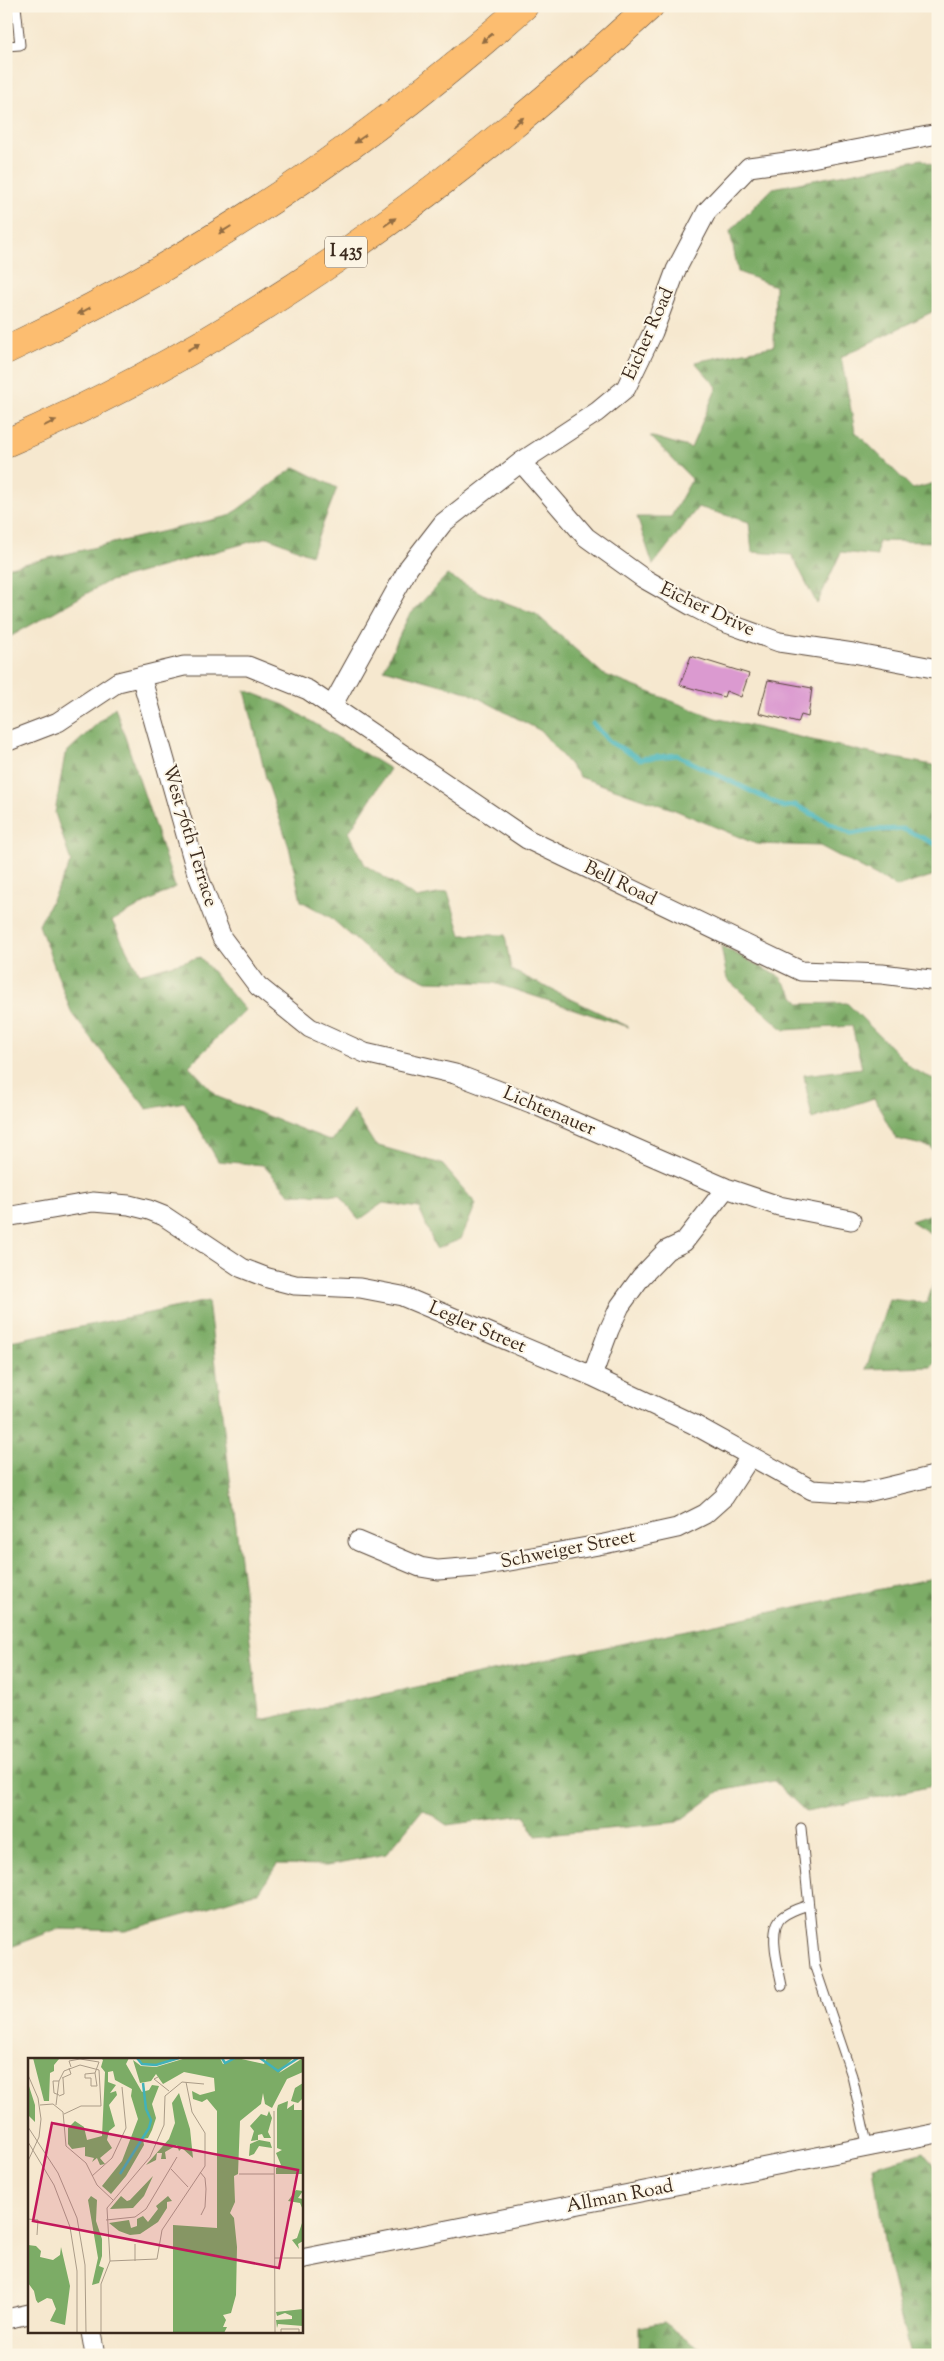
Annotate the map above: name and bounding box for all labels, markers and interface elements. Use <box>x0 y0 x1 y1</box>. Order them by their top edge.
one-way arrow <box>481 33 494 44</box>
one-way arrow <box>512 117 525 128</box>
one-way arrow <box>353 134 367 144</box>
one-way arrow <box>383 217 397 227</box>
one-way arrow <box>218 225 231 234</box>
road number: I 435 <box>325 236 367 268</box>
street label: Eicher Road <box>617 283 682 385</box>
one-way arrow <box>77 307 91 315</box>
one-way arrow <box>188 343 201 352</box>
one-way arrow <box>43 419 58 427</box>
street label: Eicher Drive <box>655 576 759 644</box>
street label: West 76th Terrace <box>155 762 224 911</box>
street label: Bell Road <box>579 855 661 913</box>
street label: Lichtenauer <box>499 1080 599 1144</box>
street label: Legler Street <box>424 1295 530 1361</box>
street label: Schweiger Street <box>498 1524 638 1576</box>
inset map <box>28 2058 302 2334</box>
street label: Allman Road <box>564 2173 676 2221</box>

